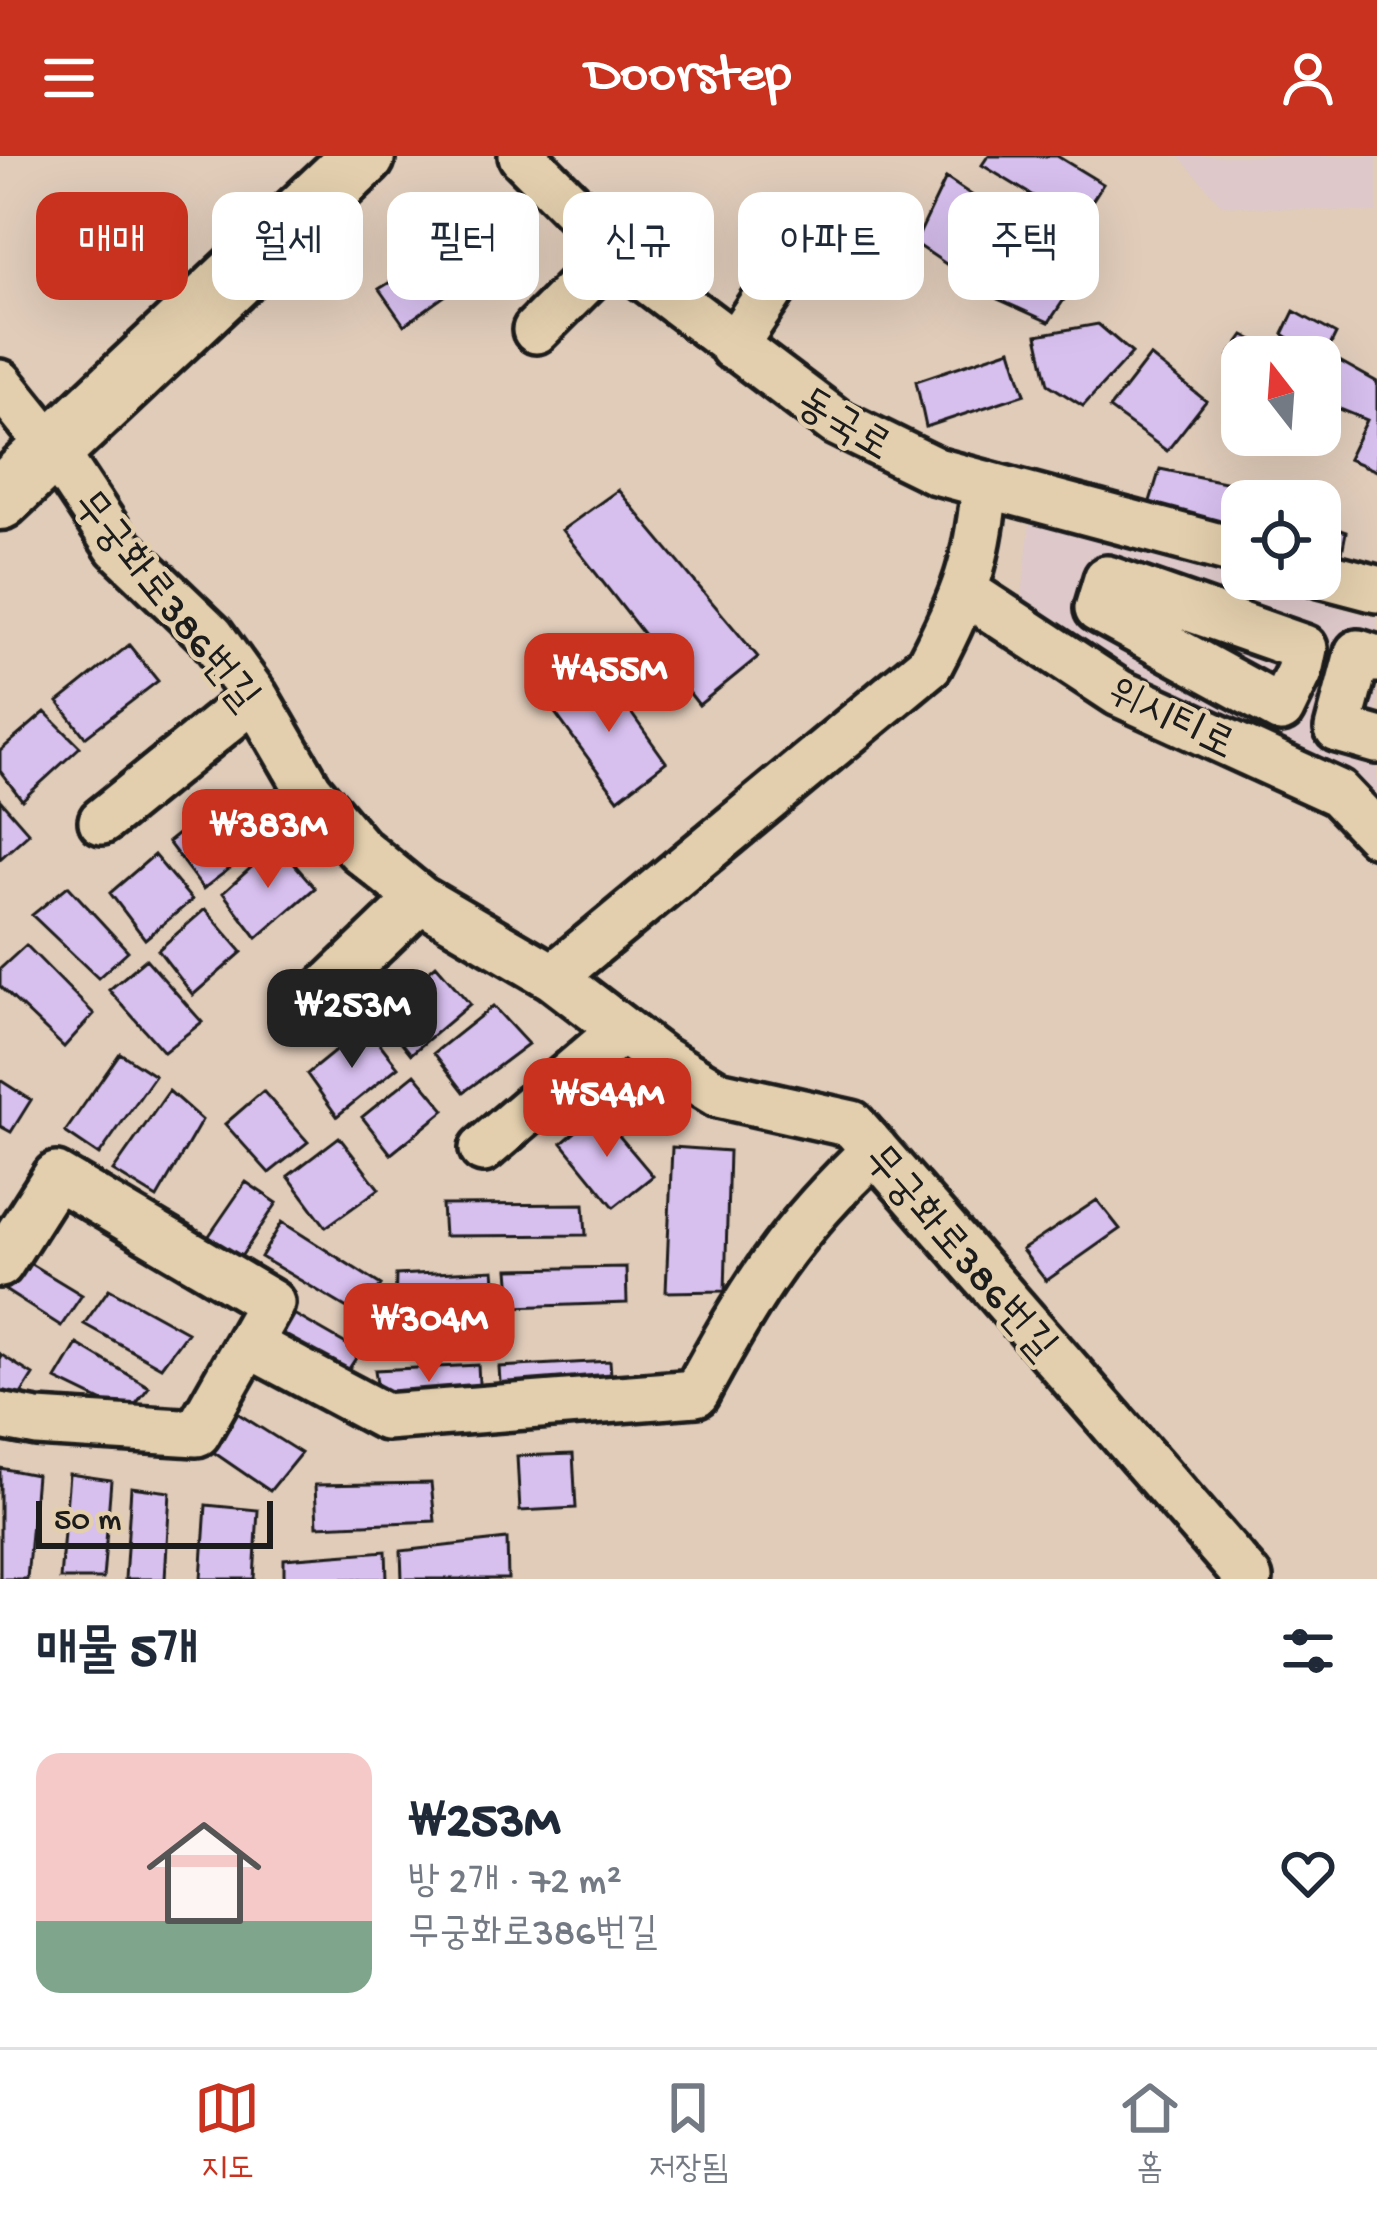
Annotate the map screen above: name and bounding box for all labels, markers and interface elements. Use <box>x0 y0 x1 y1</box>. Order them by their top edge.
icon: menu <box>36 45 102 111</box>
icon: person <box>1275 45 1341 111</box>
text: Doorstep <box>585 46 792 110</box>
chip: 매매 <box>36 192 188 300</box>
chip: 월세 <box>212 192 363 300</box>
chip: 필터 <box>387 192 539 300</box>
chip: 신규 <box>563 192 714 300</box>
chip: 아파트 <box>738 192 924 300</box>
chip: 주택 <box>948 192 1099 300</box>
north arrow <box>1221 336 1341 456</box>
map controls <box>1221 336 1341 600</box>
street label: 동국로 <box>786 380 898 475</box>
button: locate <box>1221 480 1341 600</box>
street label: 무궁화로386번길 <box>60 483 267 723</box>
pin: ₩455M <box>525 633 693 735</box>
text: ₩455M <box>551 649 667 695</box>
street label: 위시티로 <box>1098 670 1241 773</box>
pin: ₩383M <box>184 789 352 891</box>
text: ₩383M <box>209 805 327 851</box>
pin: ₩253M <box>268 969 436 1071</box>
text: ₩253M <box>294 985 410 1031</box>
pin: ₩544M <box>523 1058 691 1160</box>
text: ₩544M <box>550 1074 664 1120</box>
street label: 무궁화로386번길 <box>851 1137 1064 1372</box>
pin: ₩304M <box>345 1283 513 1385</box>
text: ₩304M <box>371 1299 487 1345</box>
scale bar <box>36 1495 273 1548</box>
text: 50 m <box>54 1503 121 1541</box>
icon: filters <box>1275 1618 1341 1684</box>
text: 매물 5개 <box>36 1625 198 1685</box>
text: ₩253M <box>408 1795 560 1855</box>
icon: home <box>132 1801 276 1945</box>
icon: heart <box>1275 1840 1341 1906</box>
text: 방 2개 · 72 m² <box>408 1861 622 1907</box>
text: 무궁화로386번길 <box>408 1913 658 1959</box>
tab: 지도 <box>194 2075 260 2190</box>
tab: 저장됨 <box>649 2075 728 2190</box>
tab: 홈 <box>1117 2075 1183 2190</box>

